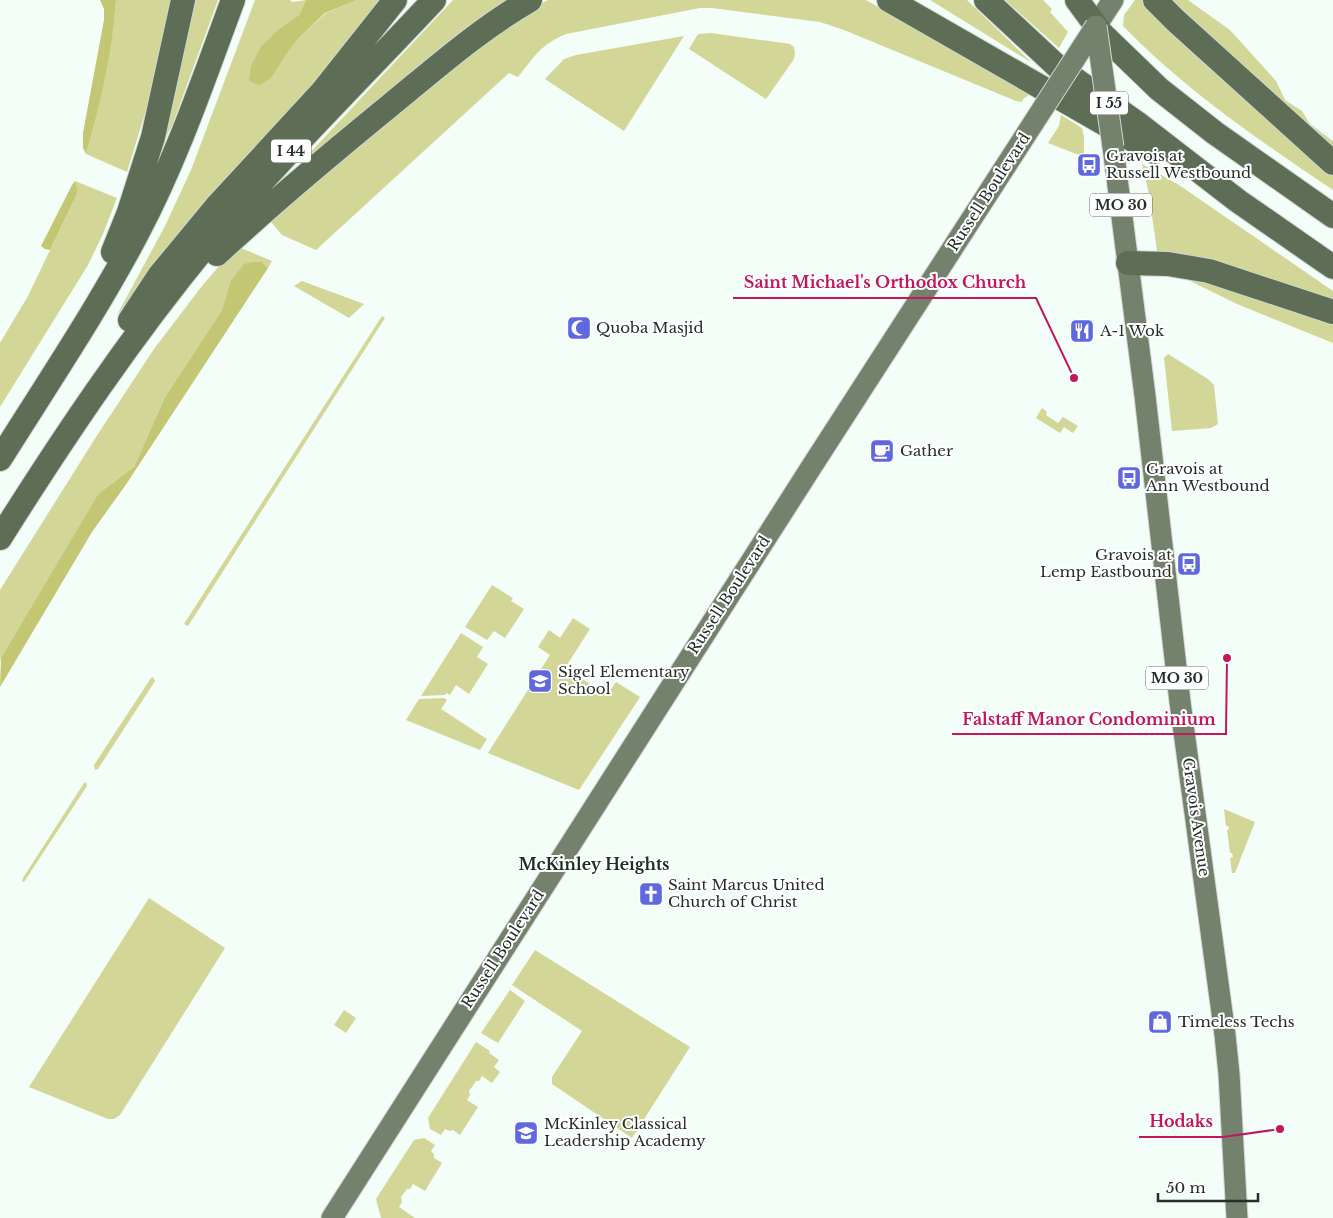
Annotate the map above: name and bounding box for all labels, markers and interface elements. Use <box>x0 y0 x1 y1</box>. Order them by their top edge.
road number: I 55 <box>1090 92 1128 115</box>
street label: Russell Boulevard <box>943 129 1034 254</box>
road number: I 44 <box>271 140 311 162</box>
place label: Gravois at Russell Westbound <box>1106 146 1251 182</box>
bus stop icon: Gravois at Russell Westbound <box>1076 152 1102 178</box>
road number: MO 30 <box>1090 194 1152 216</box>
callout: Saint Michael's Orthodox Church <box>733 267 1036 298</box>
text: Saint Michael's Orthodox Church <box>744 272 1027 292</box>
mosque icon: Quoba Masjid <box>566 315 592 341</box>
place label: Quoba Masjid <box>596 318 704 337</box>
restaurant icon: A-1 Wok <box>1069 318 1095 344</box>
place label: A-1 Wok <box>1099 321 1165 340</box>
cafe icon: Gather <box>869 438 895 464</box>
place label: Gather <box>900 441 954 460</box>
place label: Gravois at Ann Westbound <box>1145 459 1270 495</box>
bus stop icon: Gravois at Ann Westbound <box>1116 465 1142 491</box>
street label: Russell Boulevard <box>683 532 774 657</box>
place label: Gravois at Lemp Eastbound <box>1040 545 1172 581</box>
bus stop icon: Gravois at Lemp Eastbound <box>1176 551 1202 577</box>
place label: Sigel Elementary School <box>558 662 690 698</box>
road number: MO 30 <box>1146 666 1208 690</box>
school or university icon: Sigel Elementary School <box>527 668 553 694</box>
callout: Falstaff Manor Condominium <box>952 703 1226 734</box>
text: Falstaff Manor Condominium <box>962 709 1216 729</box>
street label: Gravois Avenue <box>1179 756 1214 877</box>
district label: McKinley Heights <box>518 854 670 874</box>
place label: Saint Marcus United Church of Christ <box>668 875 825 911</box>
church icon: Saint Marcus United Church of Christ <box>638 881 664 907</box>
street label: Russell Boulevard <box>457 886 548 1011</box>
shop icon: Timeless Techs <box>1147 1009 1173 1035</box>
place label: Timeless Techs <box>1178 1012 1295 1031</box>
callout: Hodaks <box>1139 1106 1223 1137</box>
text: Hodaks <box>1149 1111 1213 1131</box>
place label: McKinley Classical Leadership Academy <box>544 1114 706 1150</box>
school or university icon: McKinley Classical Leadership Academy <box>513 1120 539 1146</box>
scale bar <box>1158 1170 1258 1202</box>
text: 50 m <box>1166 1178 1206 1197</box>

